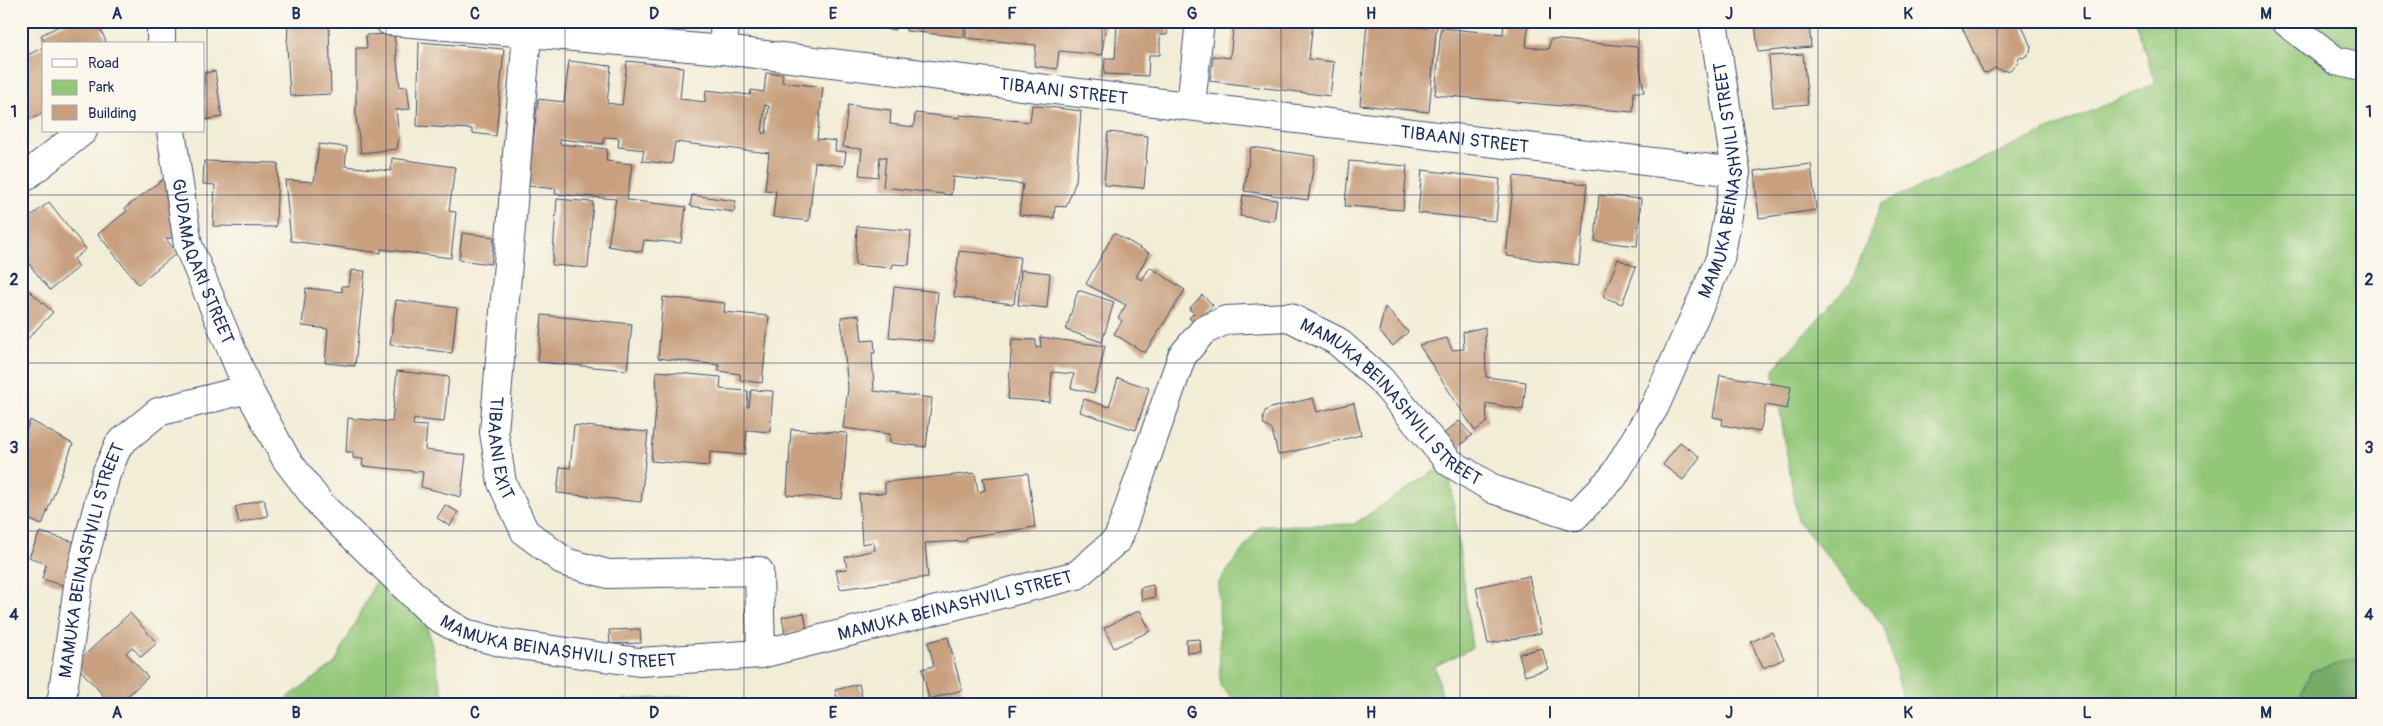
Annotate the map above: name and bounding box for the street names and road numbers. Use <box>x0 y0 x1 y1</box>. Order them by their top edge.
street label: MAMUKA BEINASHVILI STREET <box>1693 61 1748 302</box>
street label: TIBAANI STREET <box>998 72 1129 110</box>
street label: TIBAANI STREET <box>1399 120 1530 158</box>
street label: GUDAMAQARI STREET <box>167 177 240 348</box>
street label: MAMUKA BEINASHVILI STREET <box>1296 313 1486 491</box>
street label: TIBAANI EXIT <box>482 396 520 504</box>
street label: MAMUKA BEINASHVILI STREET <box>53 439 130 679</box>
street label: MAMUKA BEINASHVILI STREET <box>835 565 1075 646</box>
street label: MAMUKA BEINASHVILI STREET <box>436 610 677 674</box>

